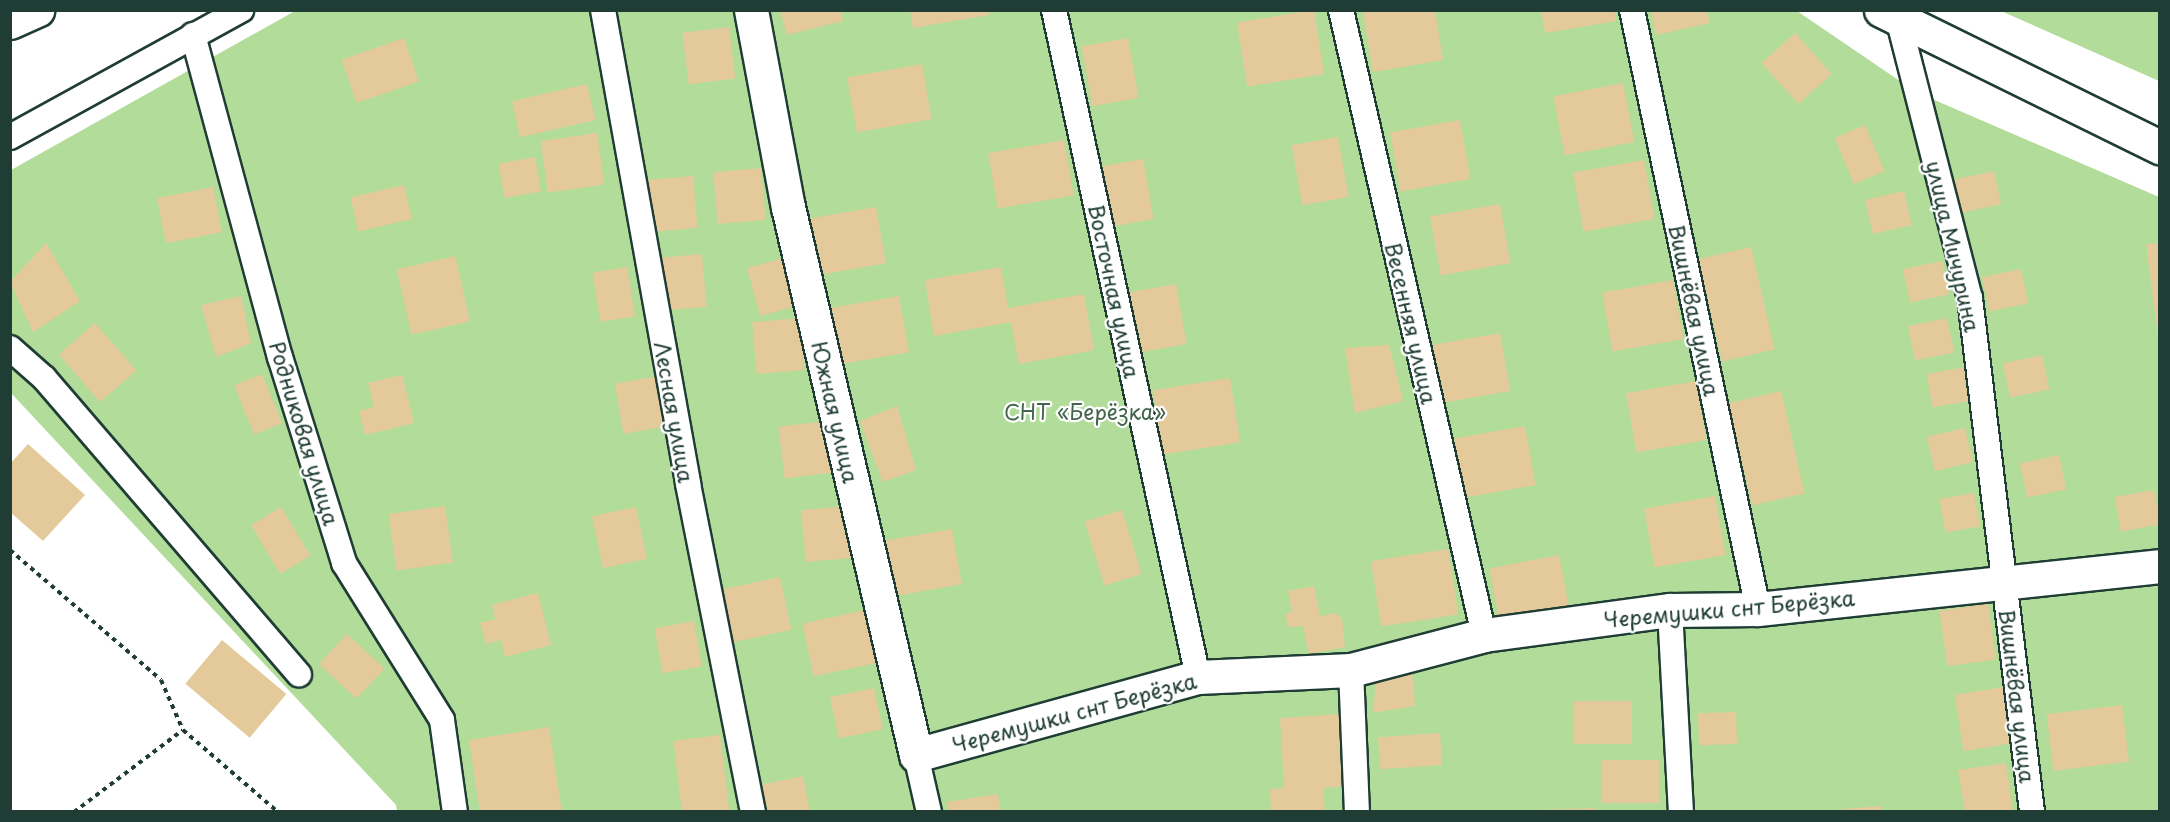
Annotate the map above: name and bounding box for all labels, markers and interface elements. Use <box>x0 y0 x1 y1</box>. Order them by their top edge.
street label: улица Мичурина <box>1922 157 1986 335</box>
street label: Восточная улица <box>1084 201 1146 381</box>
street label: Вишнёвая улица <box>1664 221 1726 399</box>
street label: Весенняя улица <box>1381 239 1443 407</box>
street label: Родниковая улица <box>265 338 345 528</box>
street label: Южная улица <box>807 338 865 486</box>
street label: Лесная улица <box>650 339 700 485</box>
park label: СНТ «Берёзка» <box>1004 398 1166 424</box>
street label: Черемушки снт Берёзка <box>1602 584 1856 632</box>
street label: Вишнёвая улица <box>1995 607 2041 785</box>
street label: Черемушки снт Берёзка <box>948 667 1200 757</box>

